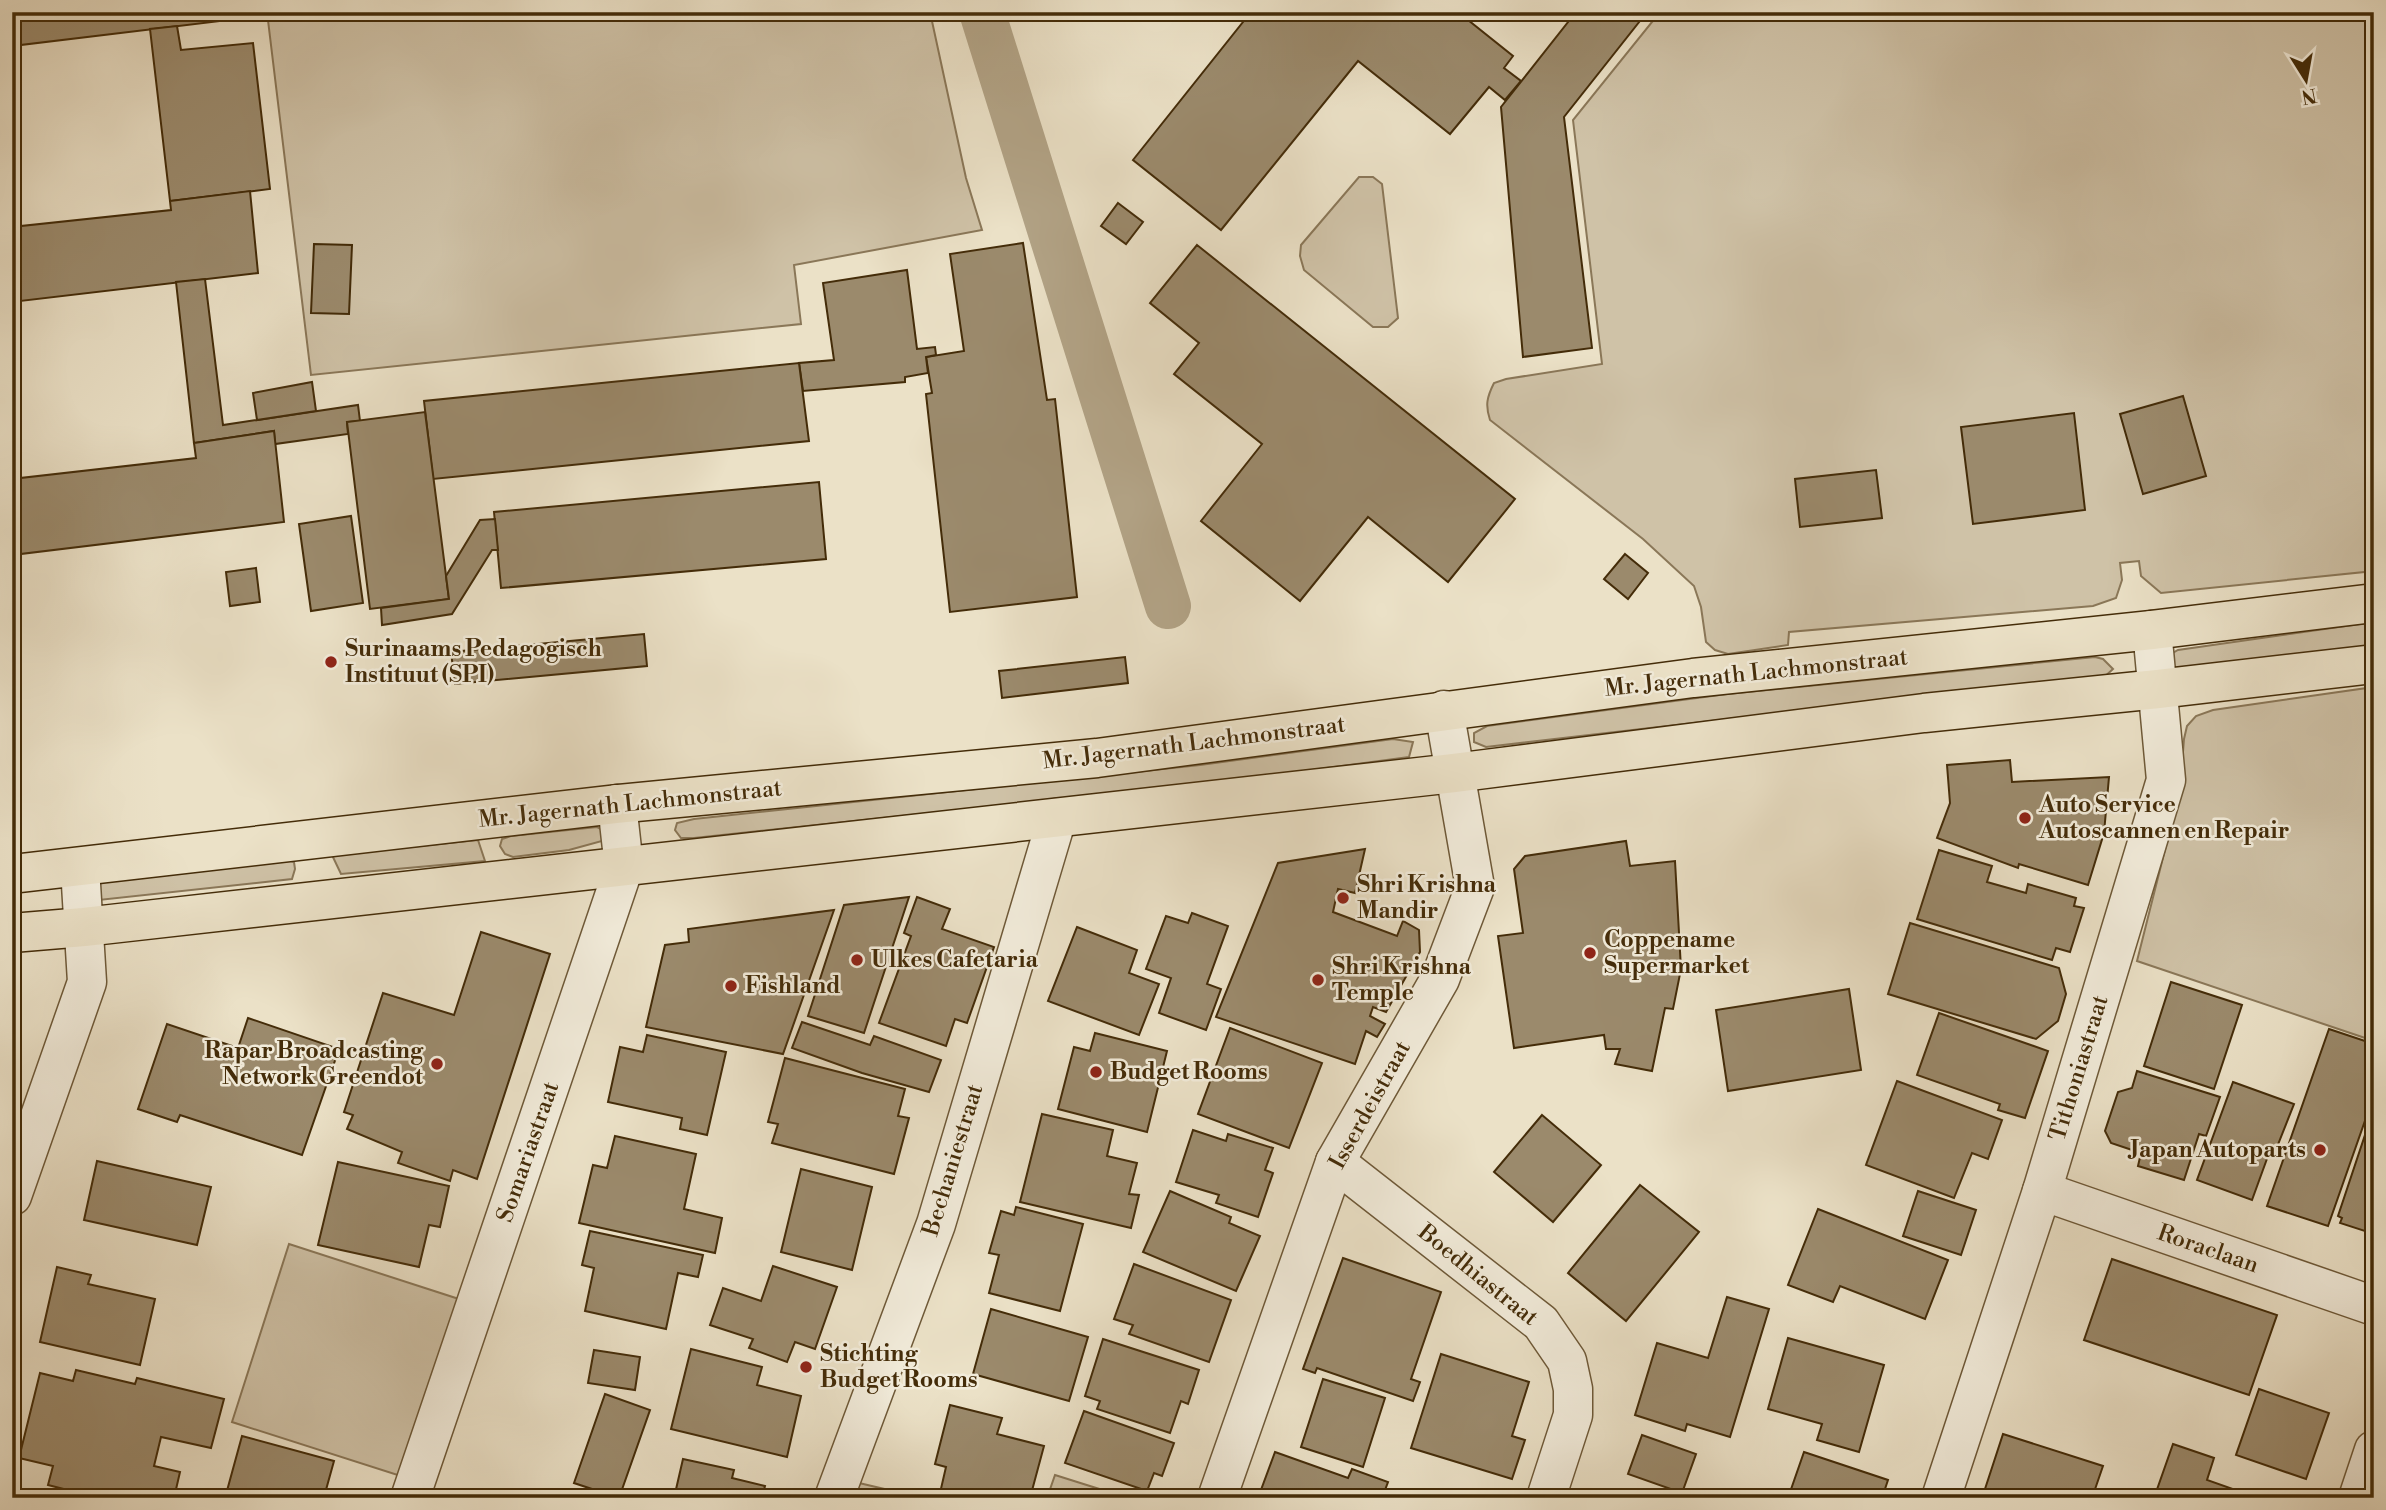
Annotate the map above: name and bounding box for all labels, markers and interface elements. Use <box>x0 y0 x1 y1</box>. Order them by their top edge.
north arrow <box>2270 46 2340 116</box>
text: N <box>2299 82 2319 109</box>
place label: Surinaams Pedagogisch Instituut (SPI) <box>345 635 602 689</box>
street label: Mr. Jagernath Lachmonstraat <box>1603 643 1909 703</box>
marker: Surinaams Pedagogisch Instituut (SPI) <box>323 654 339 670</box>
street label: Mr. Jagernath Lachmonstraat <box>1041 711 1347 775</box>
street label: Mr. Jagernath Lachmonstraat <box>477 774 783 834</box>
place label: Auto Service Autoscannen en Repair <box>2038 791 2289 845</box>
marker: Auto Service Autoscannen en Repair <box>2017 810 2033 826</box>
place label: Shri Krishna Mandir <box>1357 871 1497 925</box>
marker: Shri Krishna Mandir <box>1335 890 1351 906</box>
place label: Coppename Supermarket <box>1604 926 1750 980</box>
marker: Coppename Supermarket <box>1582 945 1598 961</box>
place label: Ulkes Cafetaria <box>871 946 1039 974</box>
marker: Ulkes Cafetaria <box>849 952 865 968</box>
place label: Shri Krishna Temple <box>1332 953 1472 1007</box>
place label: Fishland <box>745 972 841 1000</box>
marker: Shri Krishna Temple <box>1310 972 1326 988</box>
marker: Fishland <box>723 978 739 994</box>
street label: Tithoniastraat <box>2044 992 2114 1144</box>
street label: Isserdeistraat <box>1323 1036 1417 1174</box>
place label: Rapar Broadcasting Network Greendot <box>204 1037 424 1091</box>
marker: Rapar Broadcasting Network Greendot <box>429 1056 445 1072</box>
place label: Budget Rooms <box>1110 1058 1268 1086</box>
marker: Budget Rooms <box>1088 1064 1104 1080</box>
street label: Somariastraat <box>491 1078 565 1226</box>
street label: Bechaniestraat <box>916 1081 989 1240</box>
place label: Japan Autoparts <box>2127 1136 2306 1164</box>
marker: Japan Autoparts <box>2312 1142 2328 1158</box>
street label: Boedhiastraat <box>1412 1217 1544 1332</box>
street label: Roraclaan <box>2154 1219 2263 1279</box>
place label: Stichting Budget Rooms <box>820 1340 978 1394</box>
marker: Stichting Budget Rooms <box>798 1359 814 1375</box>

